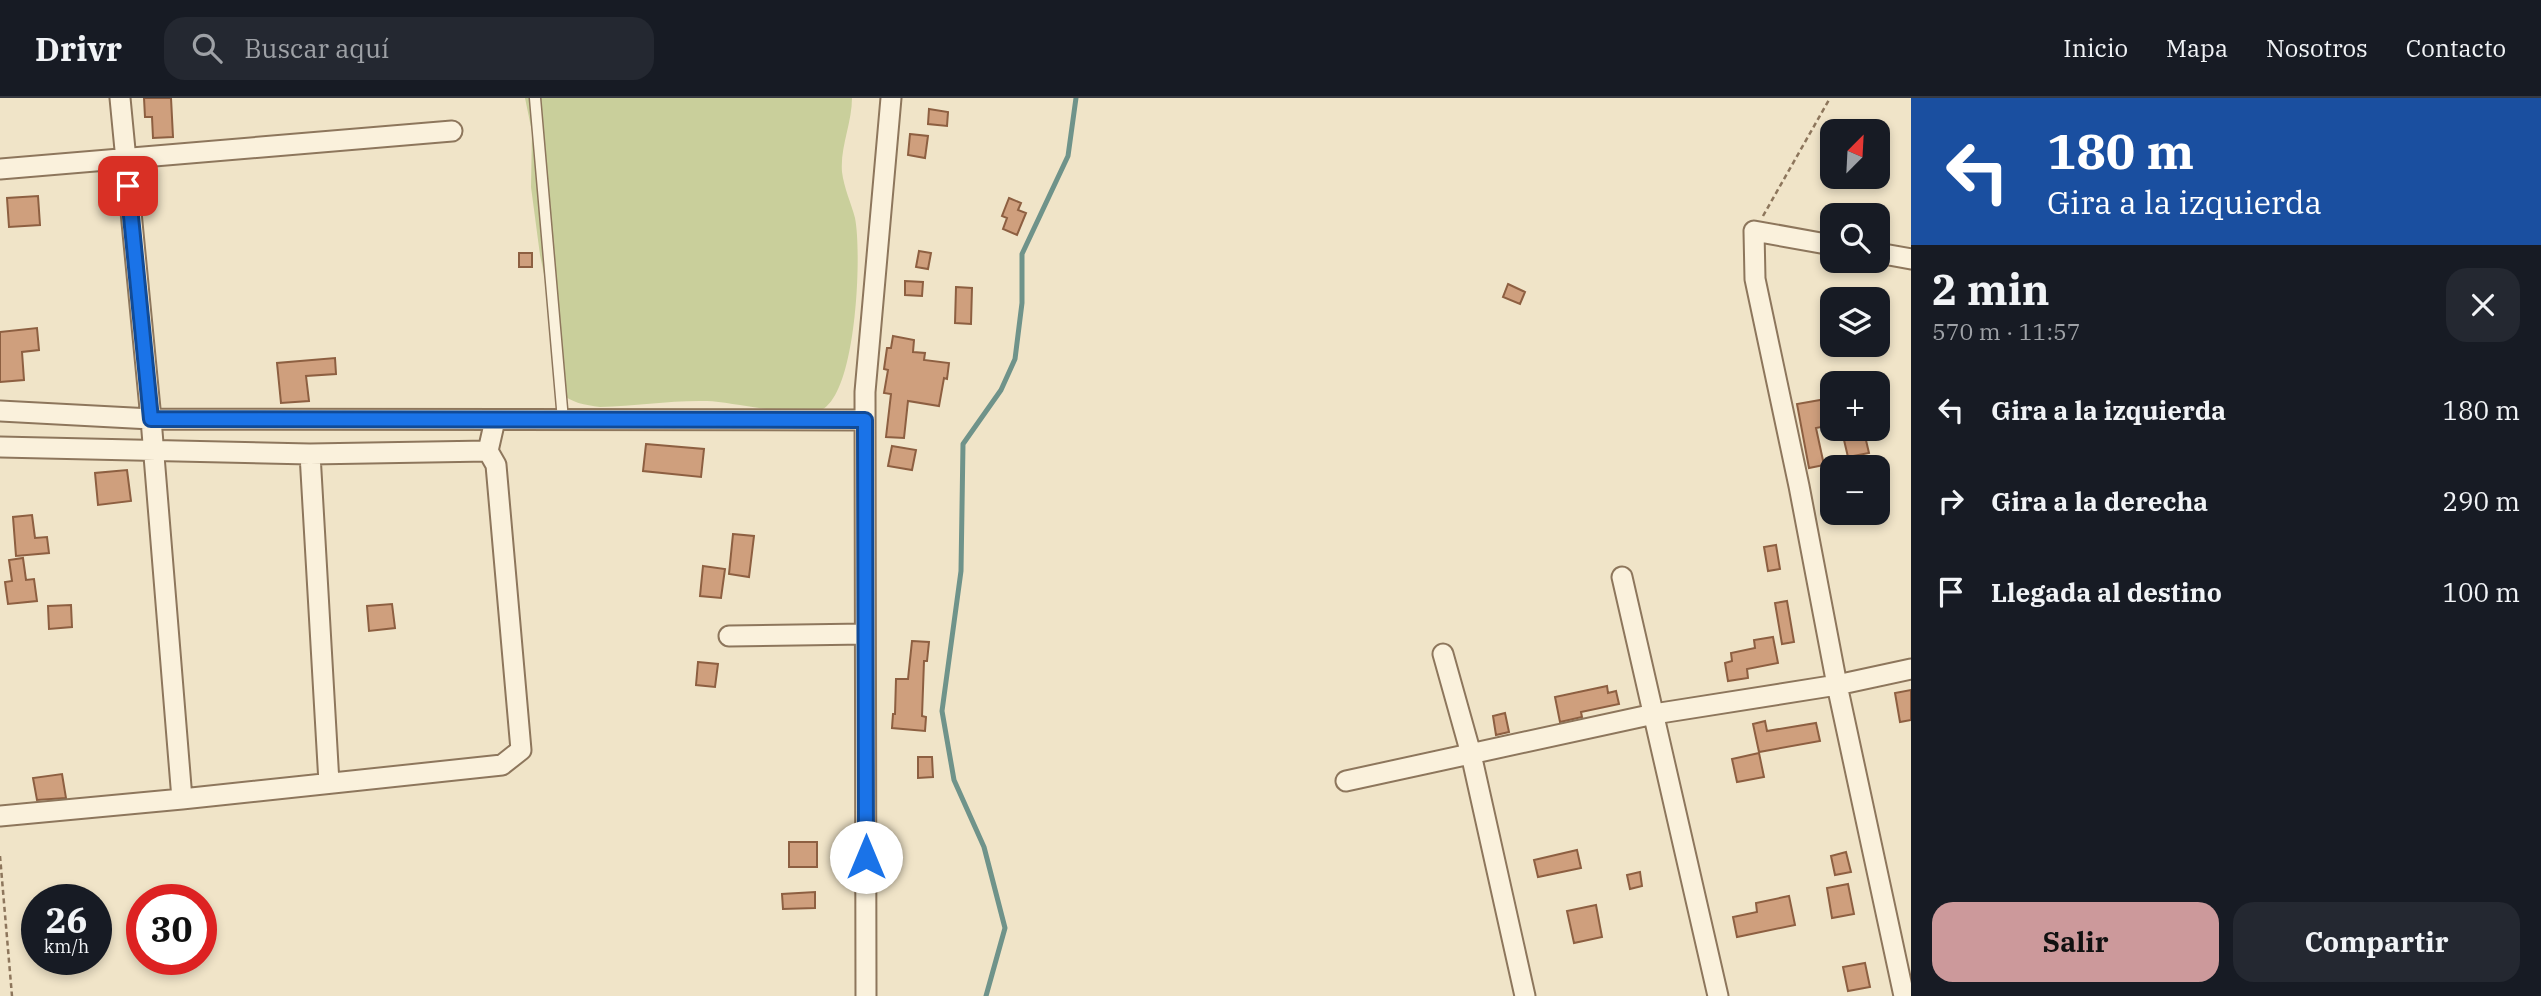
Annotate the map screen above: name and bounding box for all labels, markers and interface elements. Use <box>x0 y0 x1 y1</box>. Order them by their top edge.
search box <box>164 17 654 80</box>
text: Drivr <box>35 27 122 70</box>
icon: search <box>188 29 226 67</box>
text: Buscar aquí <box>244 31 389 65</box>
text: Inicio <box>2063 32 2128 64</box>
text: Mapa <box>2166 32 2228 64</box>
text: Nosotros <box>2266 32 2368 64</box>
text: Contacto <box>2406 32 2506 64</box>
north arrow <box>1820 119 1890 189</box>
map controls <box>1820 119 1890 525</box>
text: 180 m <box>2047 119 2194 182</box>
icon: left <box>1932 126 2023 217</box>
pin <box>98 156 158 216</box>
icon: arrive <box>109 167 147 205</box>
text: Gira a la izquierda <box>2047 181 2322 223</box>
button: search <box>1820 203 1890 273</box>
text: 2 min <box>1932 262 2050 317</box>
button: close <box>2446 268 2520 342</box>
button: layers <box>1820 287 1890 357</box>
text: 570 m · 11:57 <box>1932 316 2081 346</box>
button: + <box>1820 371 1890 441</box>
icon: left <box>1932 391 1970 429</box>
text: Gira a la izquierda <box>1991 393 2226 427</box>
text: 180 m <box>2442 393 2520 427</box>
button: − <box>1820 455 1890 525</box>
icon: right <box>1932 482 1970 520</box>
text: Gira a la derecha <box>1991 484 2208 518</box>
text: 290 m <box>2442 484 2520 518</box>
icon: arrive <box>1932 573 1970 611</box>
text: Llegada al destino <box>1991 575 2222 609</box>
text: 100 m <box>2442 575 2520 609</box>
position arrow <box>829 820 903 894</box>
speed limit sign: 30 <box>126 884 217 975</box>
text: 26 <box>45 897 88 943</box>
button: Salir <box>1932 902 2219 982</box>
button: Compartir <box>2233 902 2520 982</box>
text: km/h <box>44 935 89 958</box>

